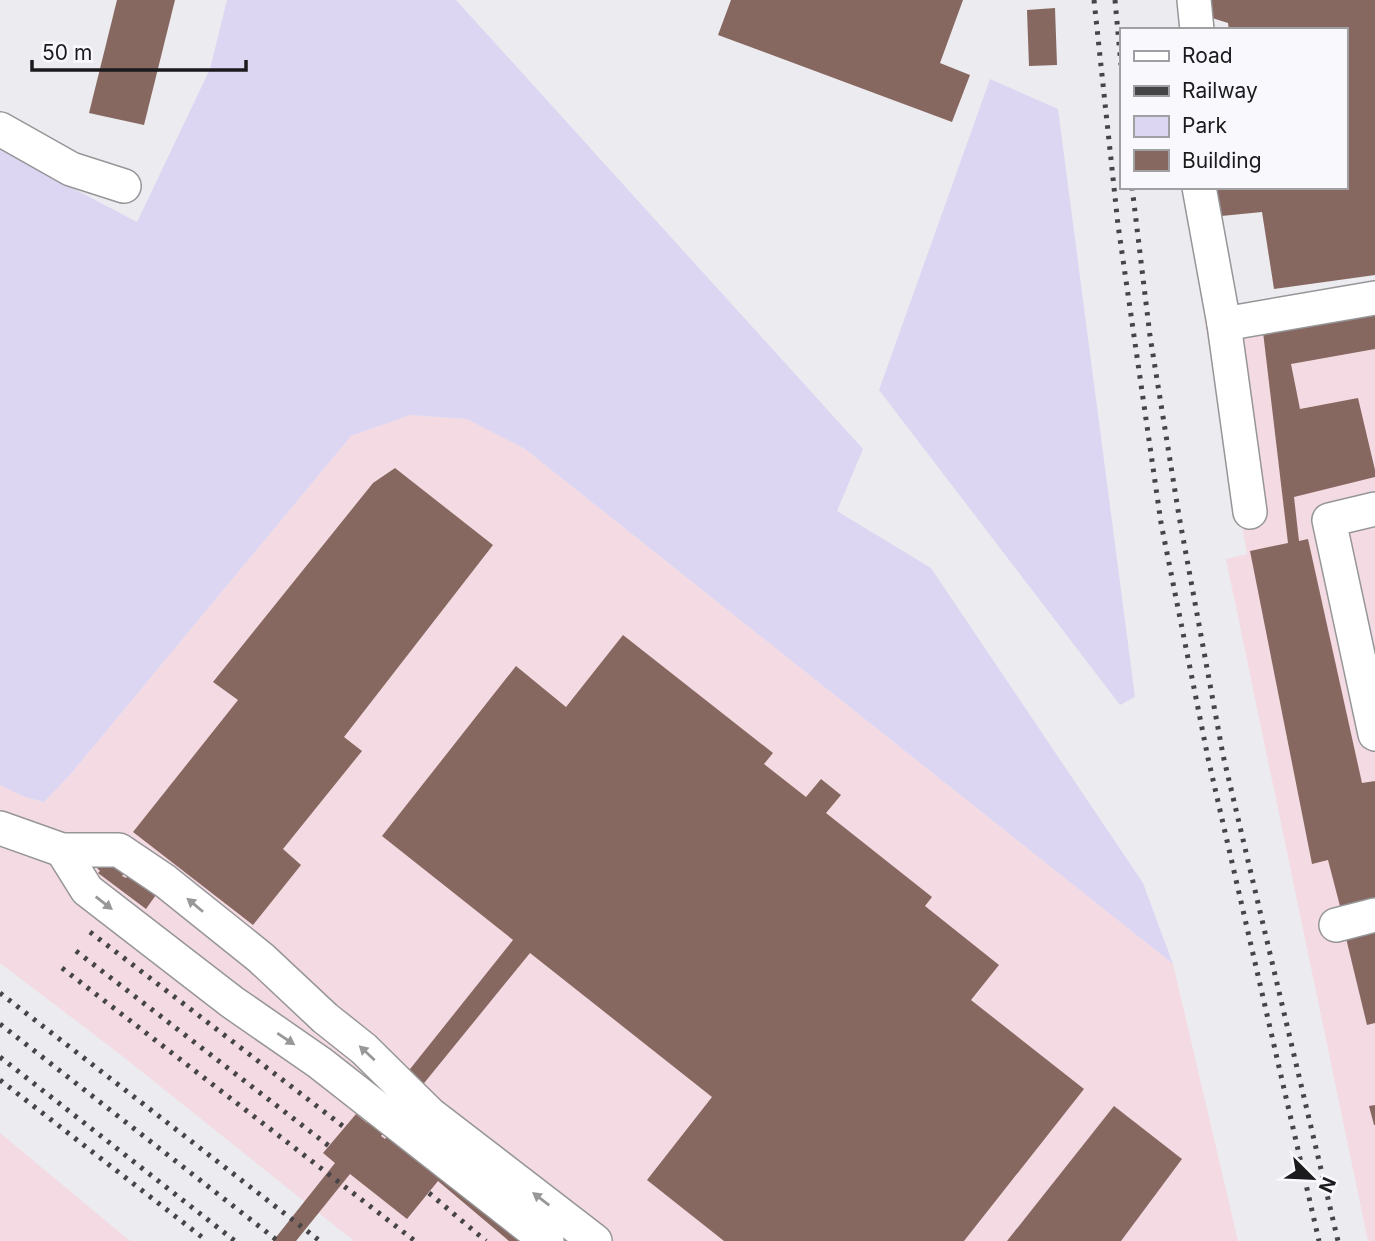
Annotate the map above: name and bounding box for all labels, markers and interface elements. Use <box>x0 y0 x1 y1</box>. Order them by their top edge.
scale bar <box>32 28 245 72</box>
legend <box>1120 28 1347 189</box>
text: 50 m <box>42 40 92 65</box>
text: Road <box>1182 43 1233 68</box>
text: Railway <box>1182 78 1258 103</box>
text: Park <box>1182 113 1227 138</box>
text: Building <box>1182 148 1262 173</box>
one-way arrow <box>94 895 112 910</box>
one-way arrow <box>186 898 203 913</box>
one-way arrow <box>277 1032 295 1046</box>
one-way arrow <box>358 1045 376 1061</box>
north arrow <box>1277 1143 1347 1213</box>
text: N <box>1314 1173 1341 1196</box>
one-way arrow <box>532 1193 550 1207</box>

